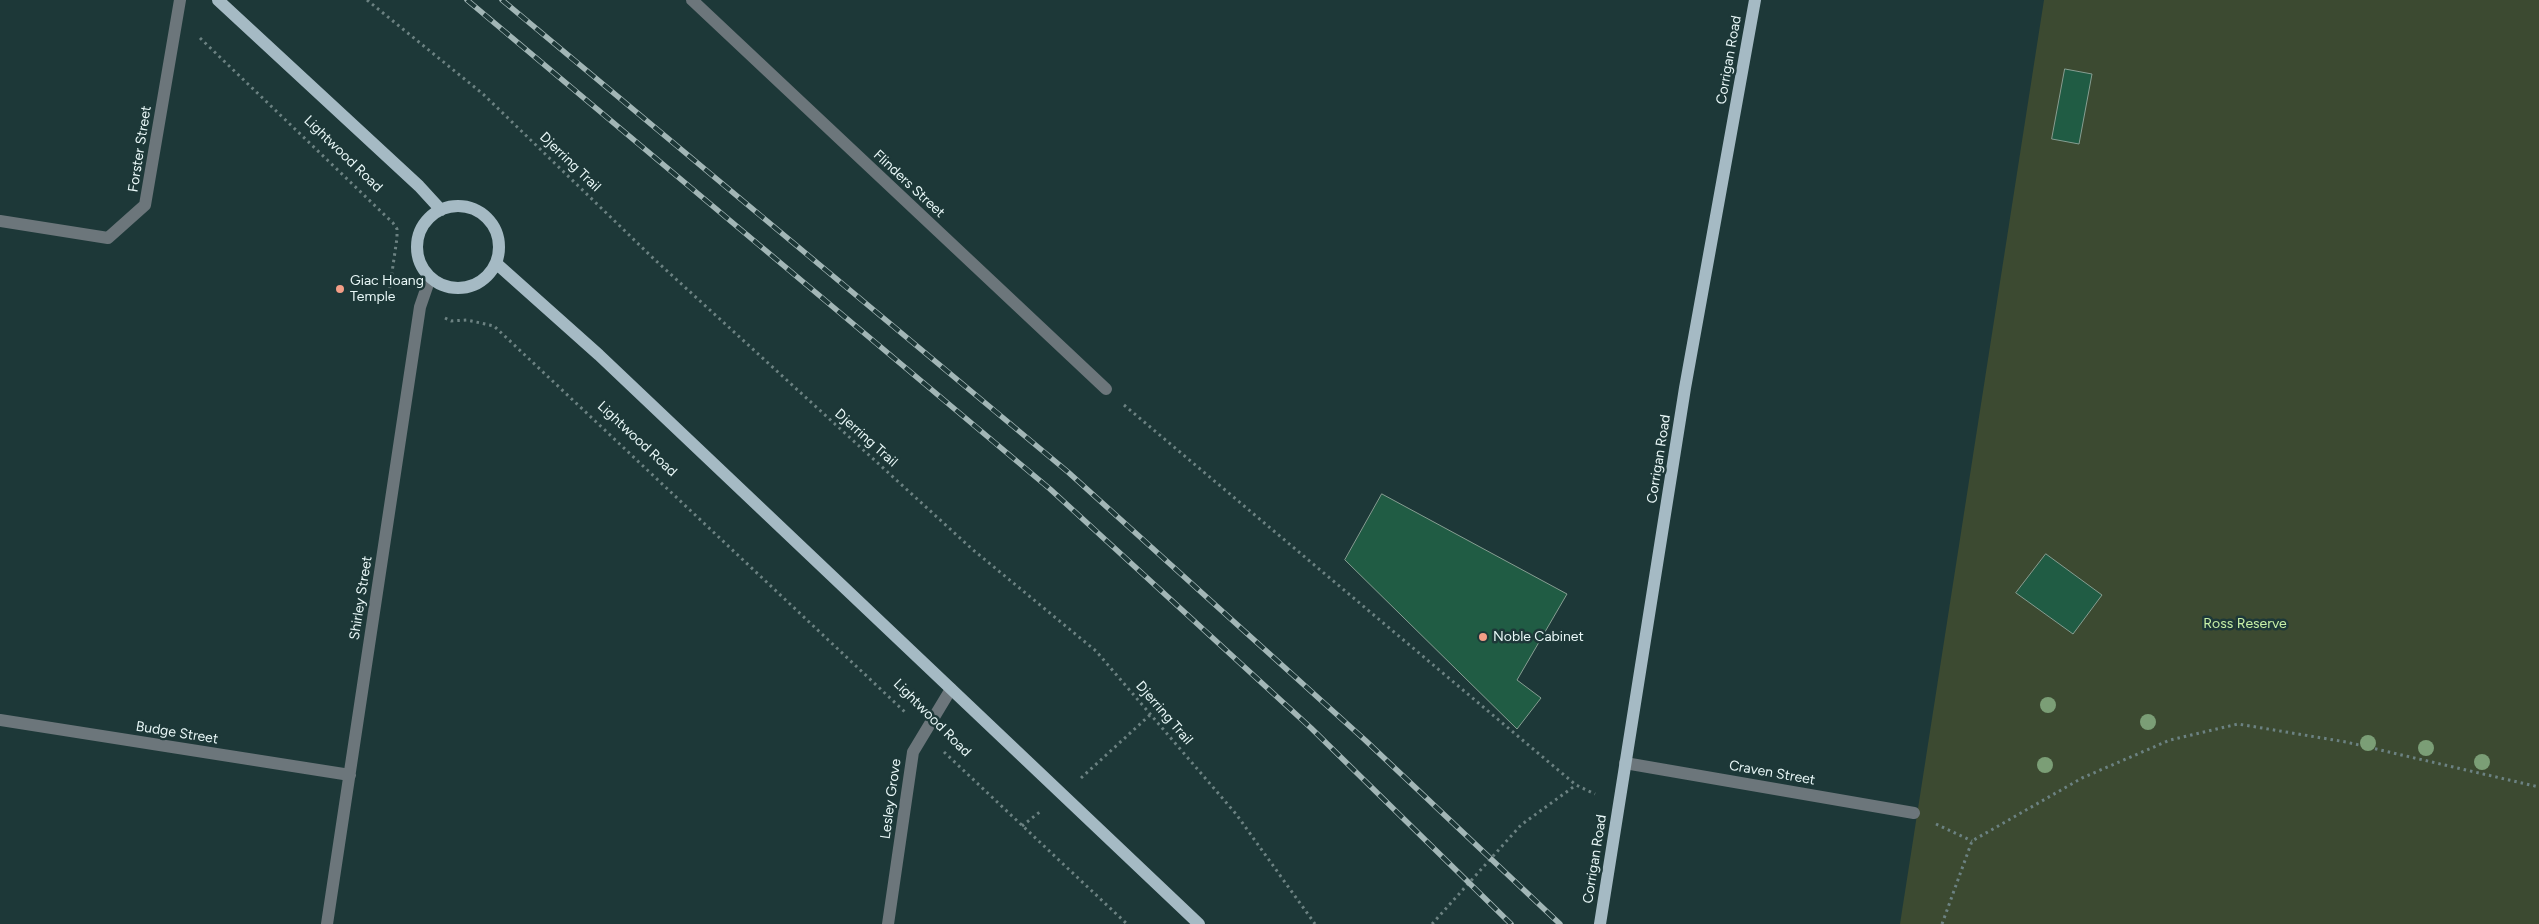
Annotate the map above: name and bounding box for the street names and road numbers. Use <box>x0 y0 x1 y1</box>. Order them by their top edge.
street label: Corrigan Road <box>1713 14 1745 106</box>
street label: Forster Street <box>125 105 155 193</box>
street label: Lightwood Road <box>300 112 386 196</box>
street label: Djerring Trail <box>536 129 604 195</box>
street label: Flinders Street <box>870 147 948 221</box>
street label: Lightwood Road <box>594 398 680 480</box>
street label: Djerring Trail <box>831 405 901 471</box>
street label: Corrigan Road <box>1644 413 1674 505</box>
street label: Shirley Street <box>346 555 376 641</box>
street label: Lightwood Road <box>890 676 974 760</box>
street label: Djerring Trail <box>1132 678 1196 748</box>
street label: Budge Street <box>135 718 219 748</box>
street label: Craven Street <box>1728 757 1816 789</box>
street label: Lesley Grove <box>877 758 905 840</box>
street label: Corrigan Road <box>1580 813 1610 905</box>

